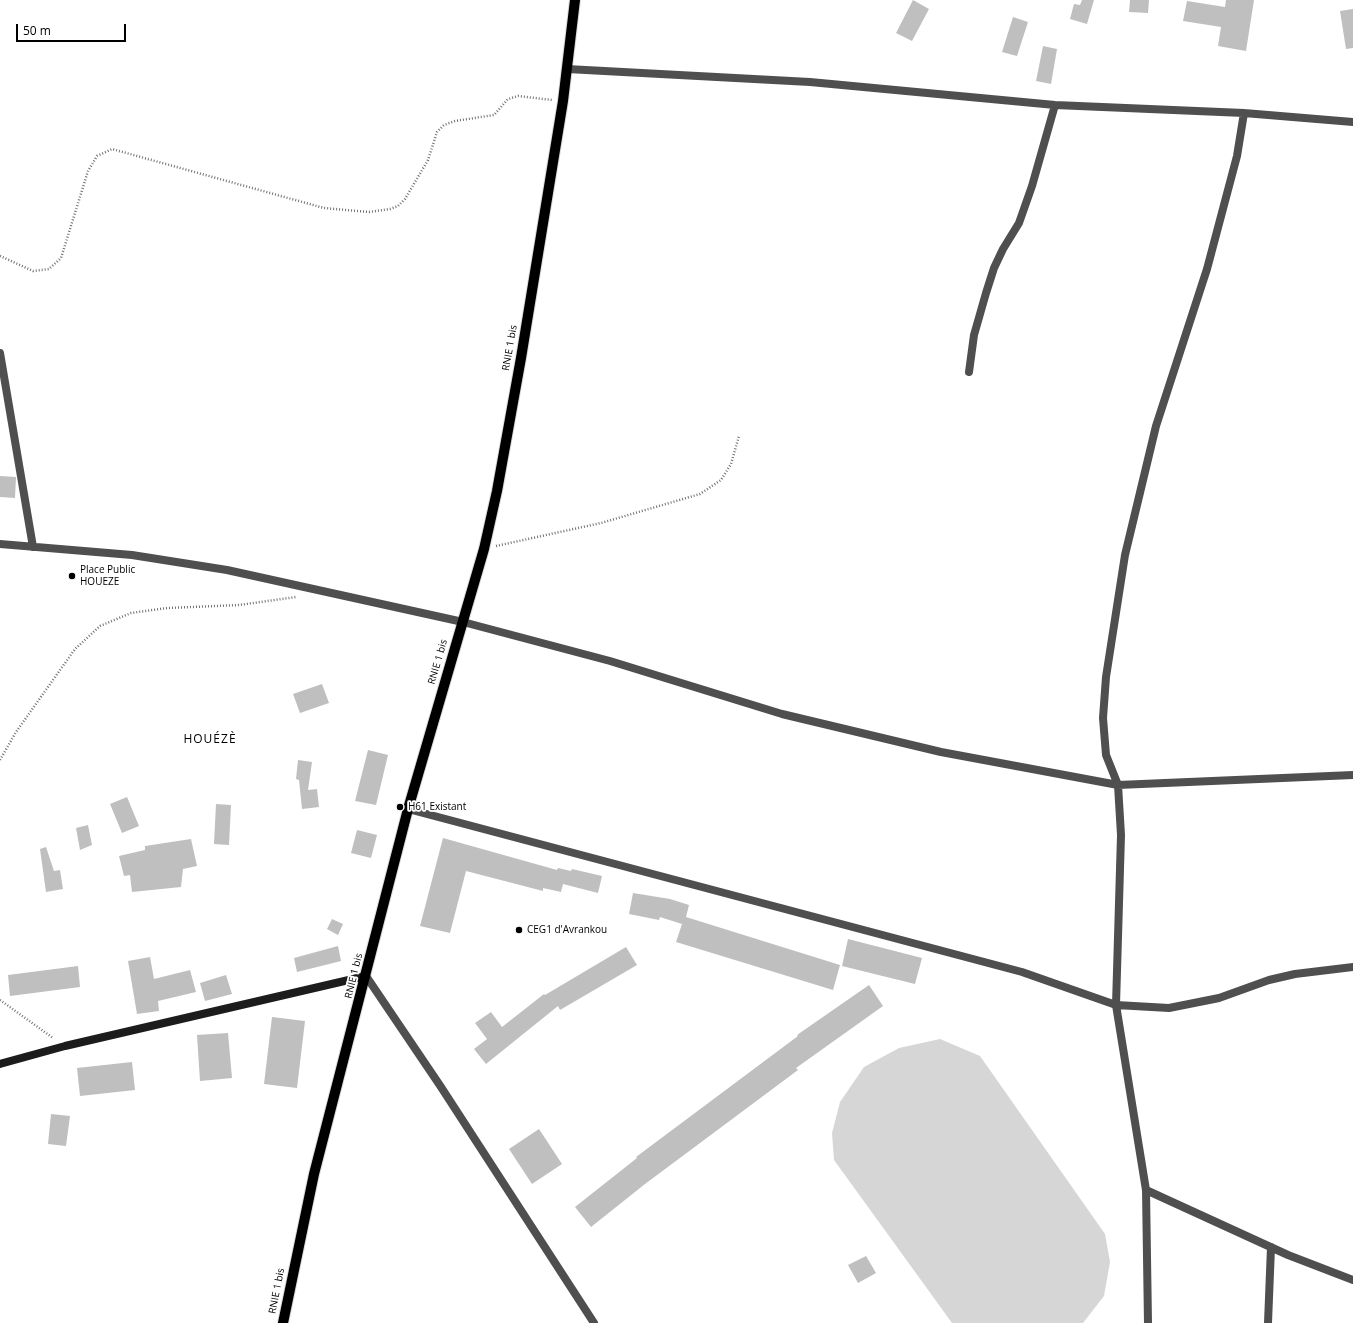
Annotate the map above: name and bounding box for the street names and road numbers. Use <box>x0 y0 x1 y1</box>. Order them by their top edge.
street label: RNIE 1 bis <box>500 324 520 372</box>
street label: RNIE 1 bis <box>426 638 450 686</box>
street label: RNIE 1 bis <box>343 952 365 1000</box>
street label: RNIE 1 bis <box>267 1267 287 1315</box>

